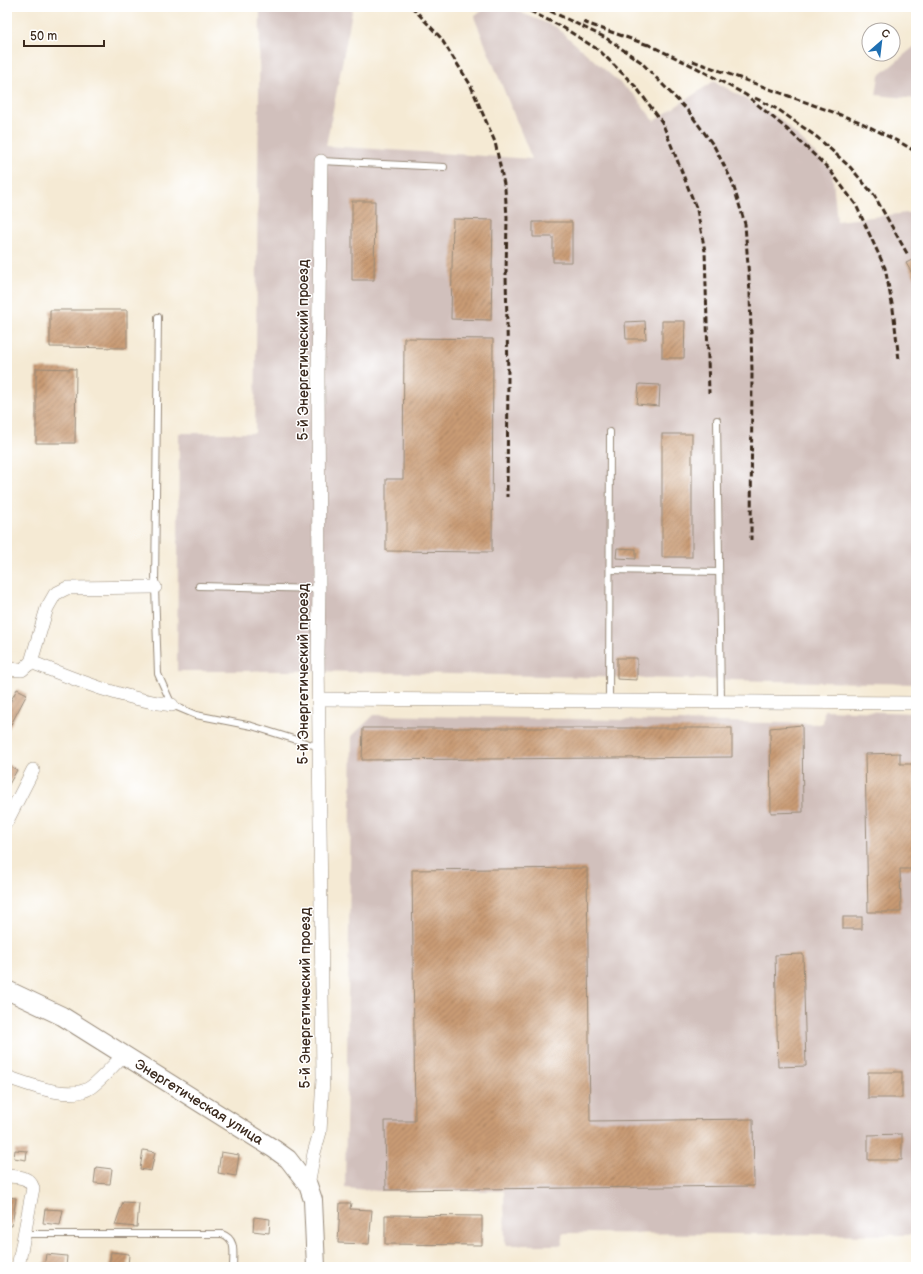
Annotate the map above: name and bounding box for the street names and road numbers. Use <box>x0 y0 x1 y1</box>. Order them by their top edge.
street label: 5-й Энергетический проезд <box>295 259 312 440</box>
street label: 5-й Энергетический проезд <box>295 583 312 764</box>
street label: 5-й Энергетический проезд <box>297 907 314 1088</box>
street label: Энергетическая улица <box>132 1055 267 1149</box>

